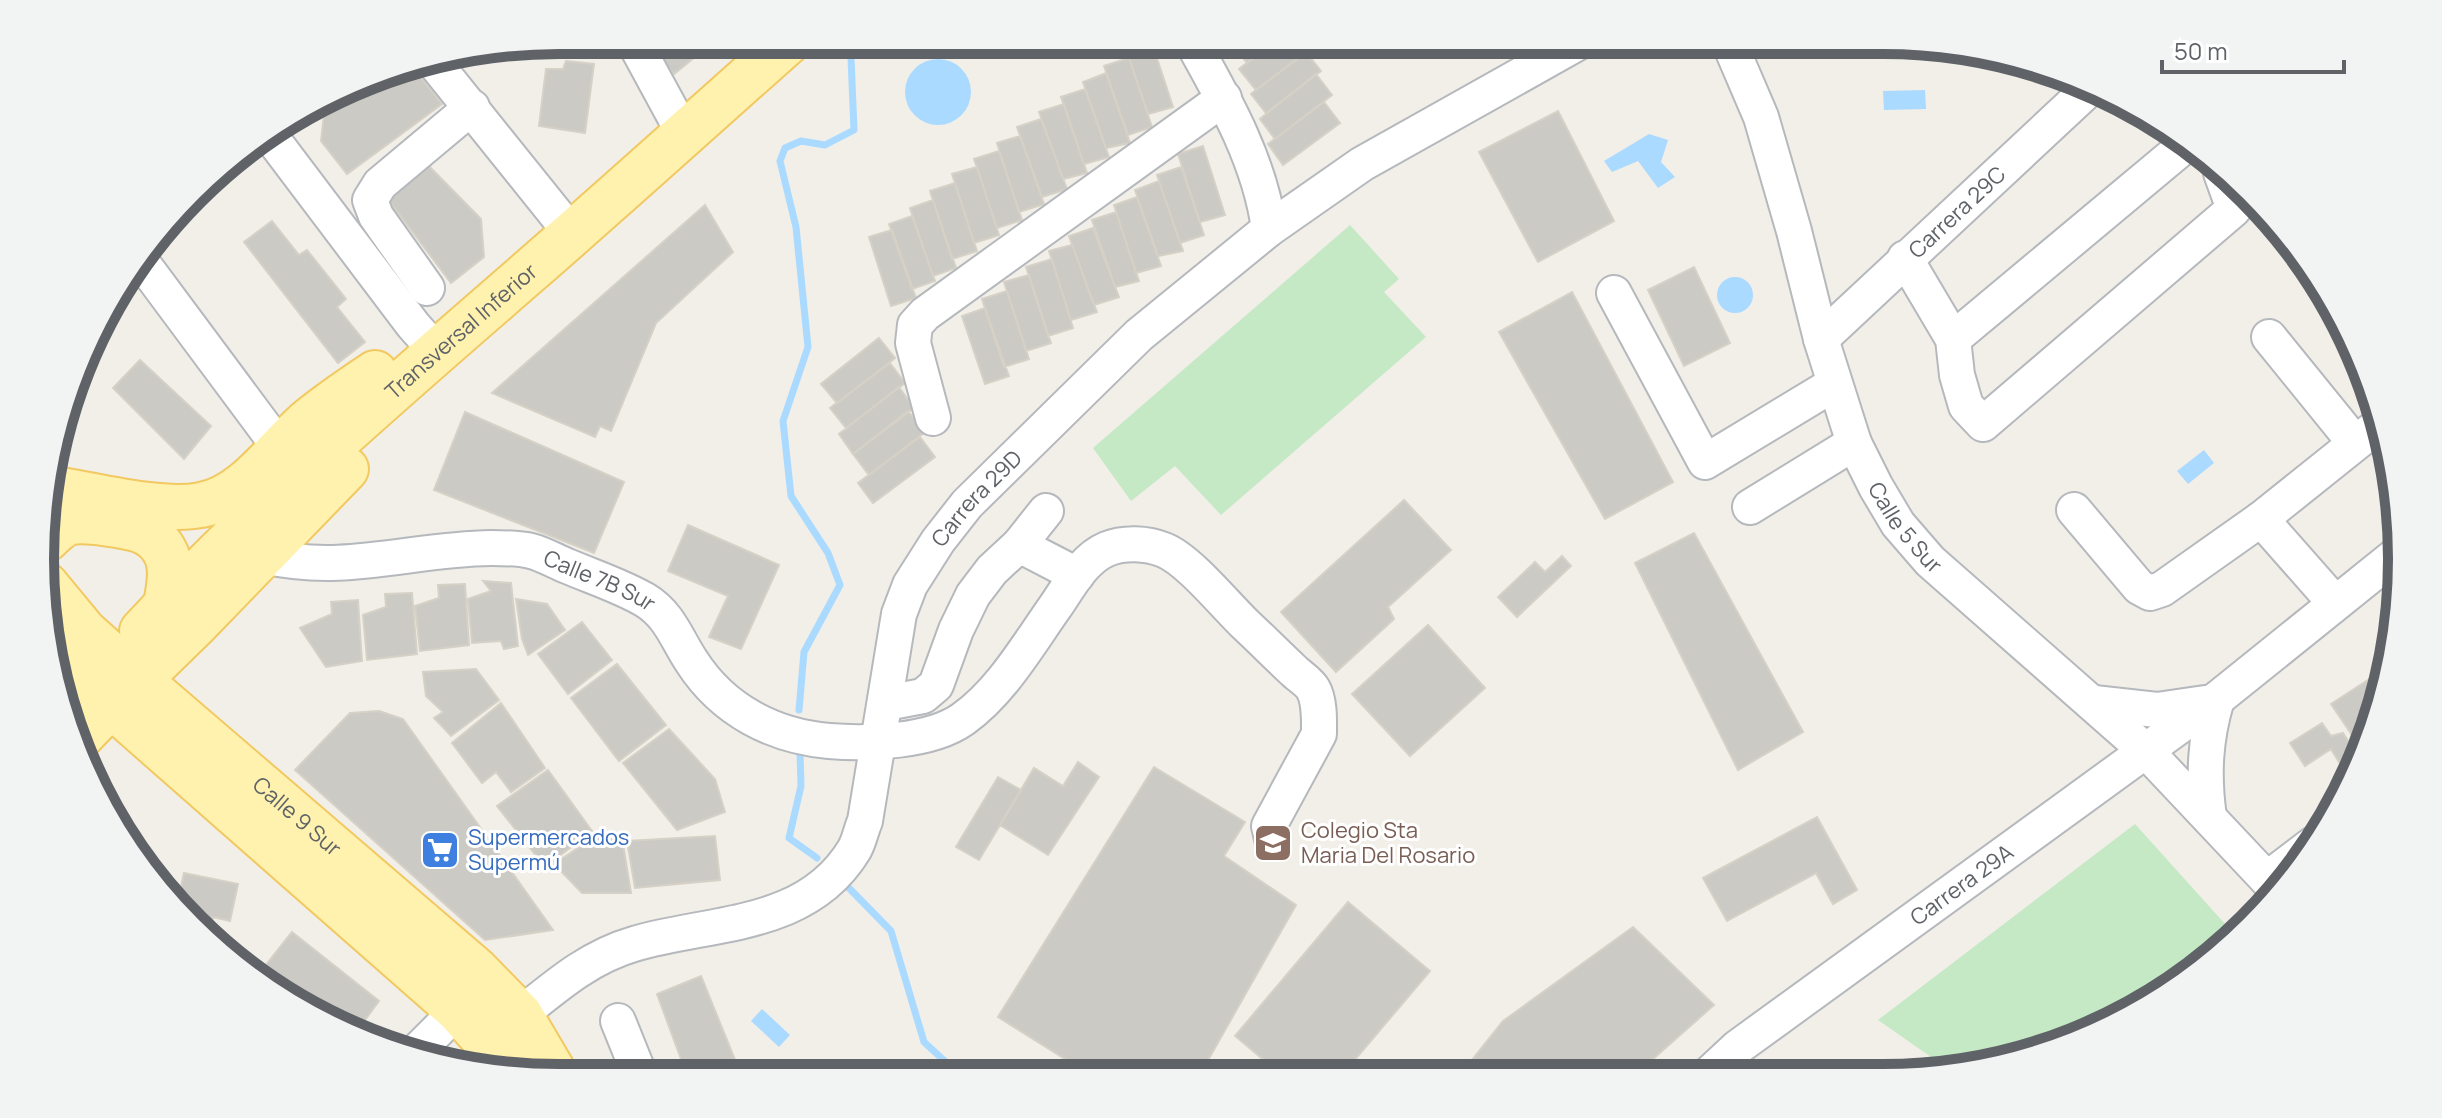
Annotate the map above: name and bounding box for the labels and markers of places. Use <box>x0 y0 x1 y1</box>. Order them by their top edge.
place label: Colegio Sta Maria Del Rosario <box>1301 815 1475 870</box>
place label: Supermercados Supermú <box>468 822 629 877</box>
school or university icon: Colegio Sta Maria Del Rosario <box>1252 822 1294 864</box>
supermarket icon: Supermercados Supermú <box>419 829 461 871</box>

